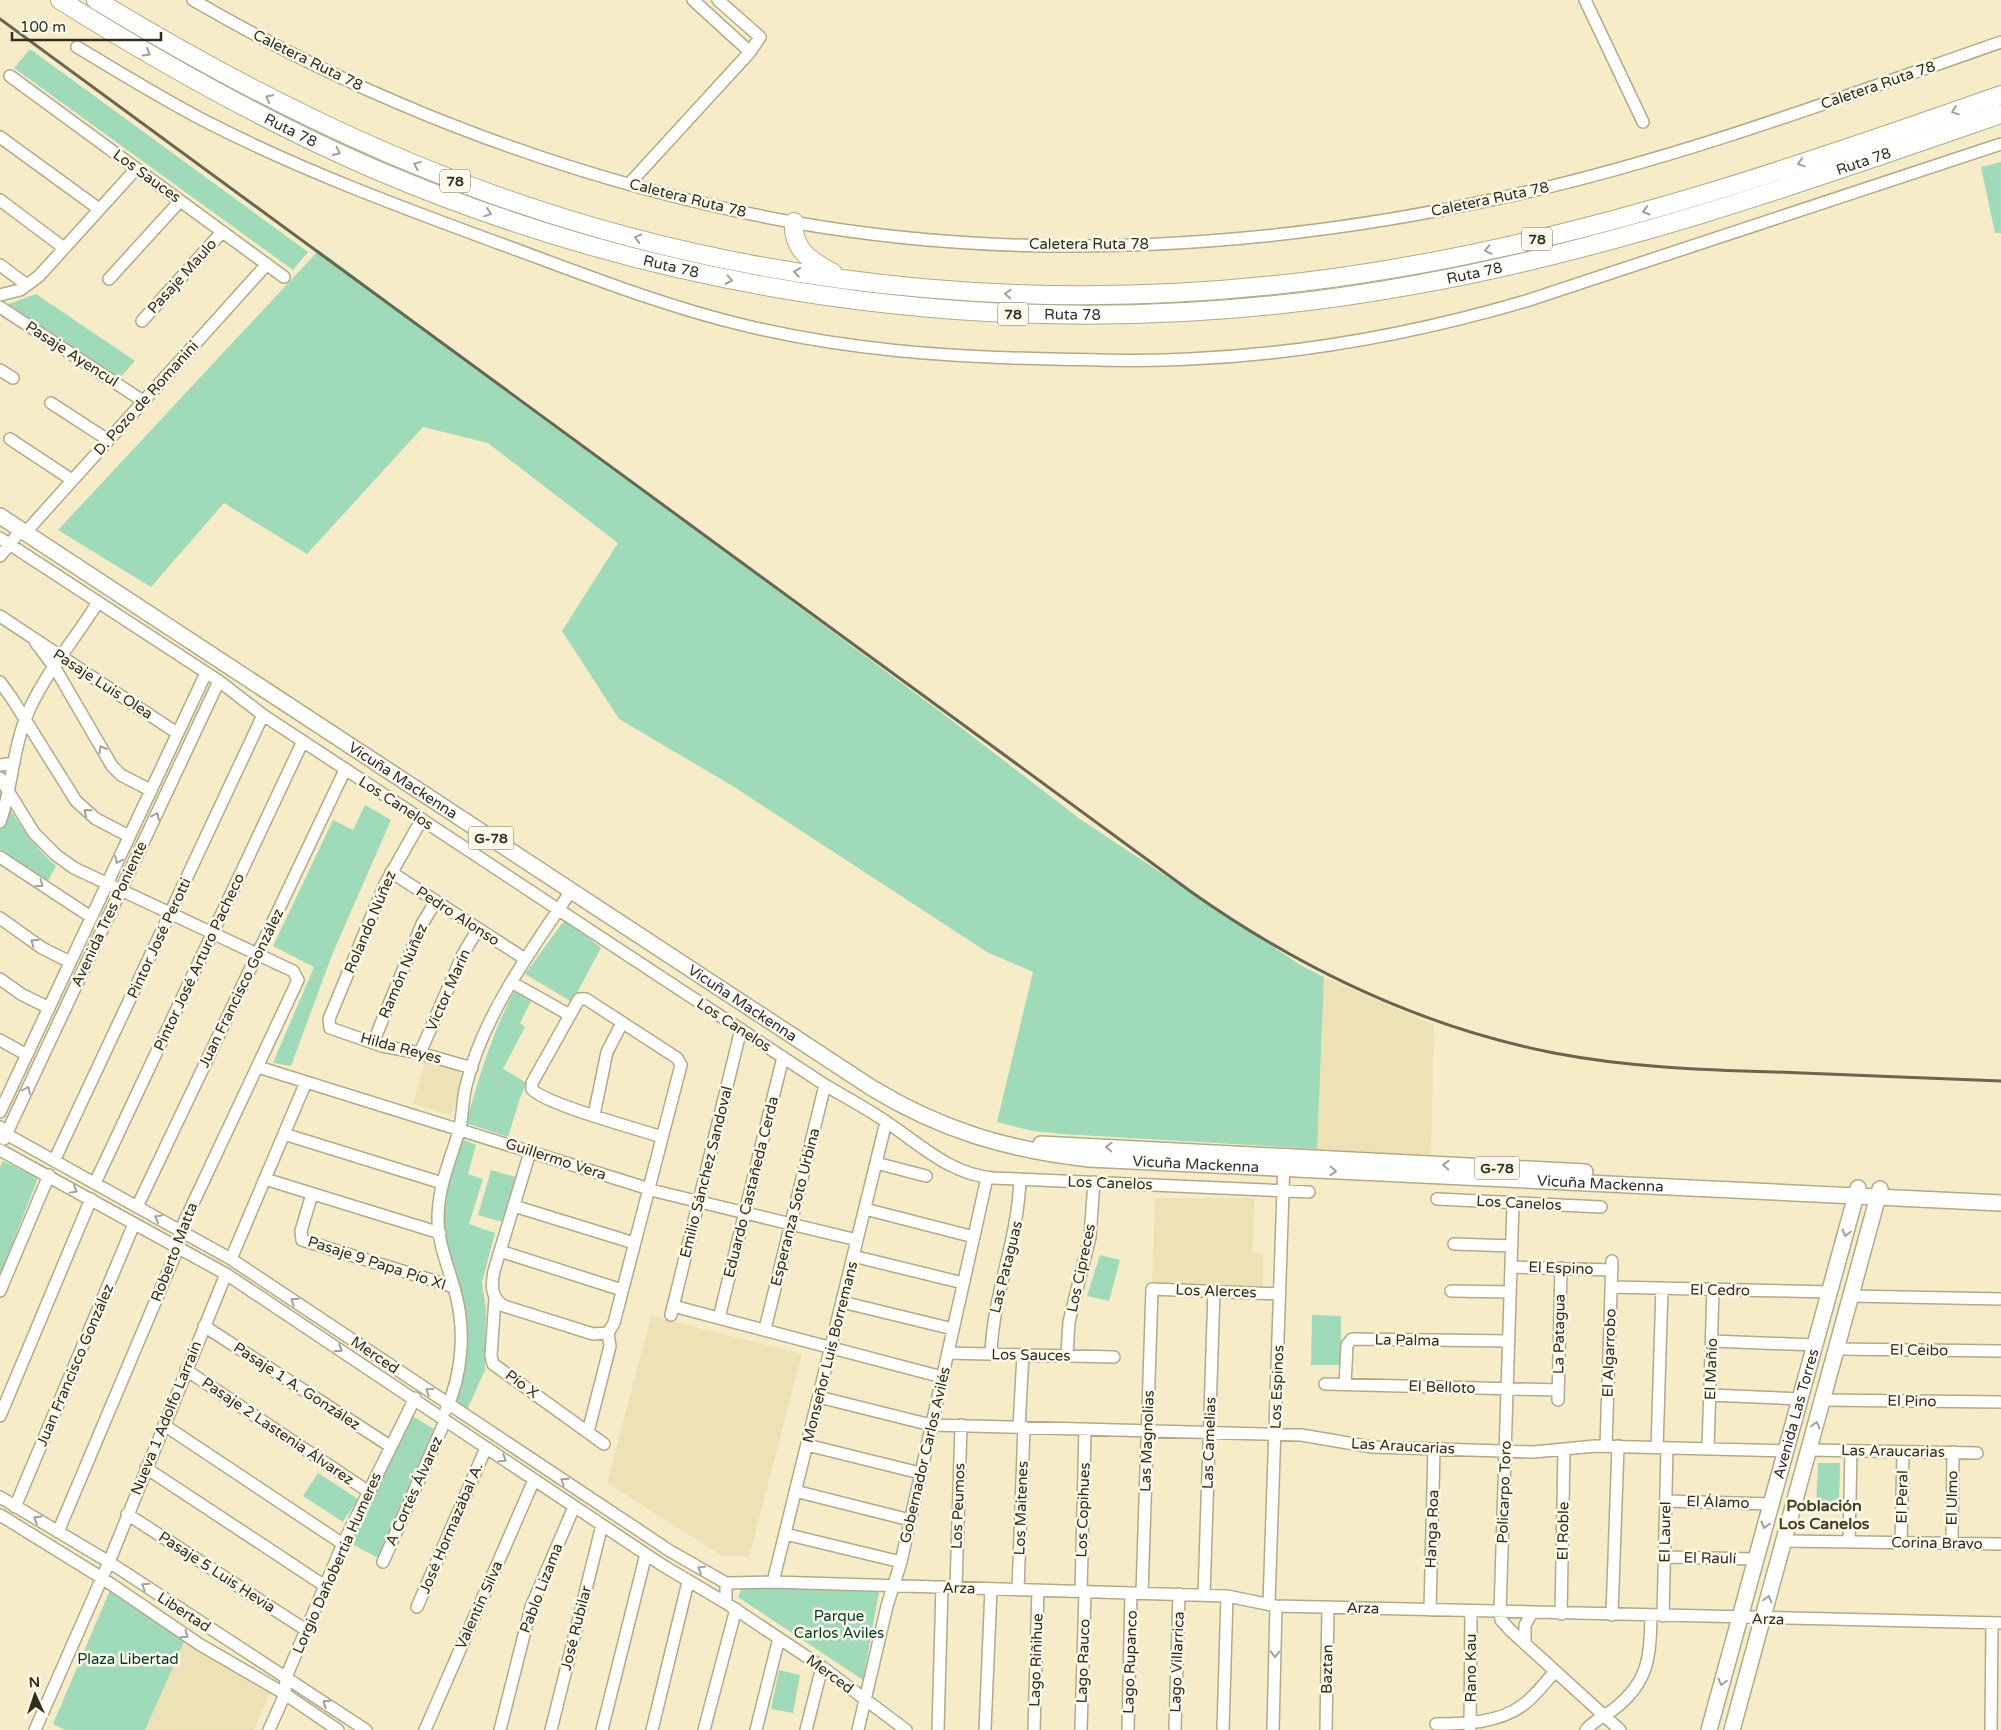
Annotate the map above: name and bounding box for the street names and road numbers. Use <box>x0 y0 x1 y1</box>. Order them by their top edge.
street label: Caletera Ruta 78 <box>250 26 366 94</box>
street label: Caletera Ruta 78 <box>1818 57 1938 113</box>
street label: Ruta 78 <box>261 110 320 151</box>
street label: Ruta 78 <box>1834 144 1893 179</box>
street label: Los Sauces <box>110 145 184 207</box>
road number: 78 <box>440 170 470 192</box>
street label: Caletera Ruta 78 <box>628 175 748 221</box>
street label: Caletera Ruta 78 <box>1429 178 1551 220</box>
road number: 78 <box>1522 228 1552 250</box>
street label: Pasaje Maulo <box>144 235 220 317</box>
street label: Caletera Ruta 78 <box>1029 235 1149 253</box>
street label: Ruta 78 <box>641 251 701 282</box>
street label: Ruta 78 <box>1445 258 1504 288</box>
road number: 78 <box>998 302 1028 326</box>
street label: Ruta 78 <box>1044 305 1101 324</box>
street label: Pasaje Ayencul <box>22 317 122 391</box>
street label: D. Pozo de Romanini <box>90 337 202 459</box>
street label: Pasaje Luis Olea <box>50 645 156 723</box>
street label: Vicuña Mackenna <box>345 738 461 823</box>
street label: Los Canelos <box>355 772 437 834</box>
road number: G-78 <box>468 826 514 850</box>
street label: Avenida Tres Poniente <box>67 838 151 990</box>
street label: Rolando Núñez <box>340 868 400 976</box>
street label: Pintor José Arturo Pacheco <box>150 870 248 1054</box>
street label: Pintor José Perotti <box>123 875 195 1001</box>
street label: Pedro Alonso <box>413 882 503 950</box>
street label: Juan Francisco González <box>195 906 287 1070</box>
street label: Ramón Núñez <box>375 921 431 1021</box>
street label: Víctor Marín <box>422 946 474 1034</box>
street label: Vicuña Mackenna <box>685 961 800 1045</box>
street label: Los Canelos <box>693 994 775 1056</box>
street label: Hilda Reyes <box>358 1029 444 1067</box>
street label: Emilio Sánchez Sandoval <box>676 1084 736 1260</box>
street label: Eduardo Castañeda Cerda <box>720 1095 782 1279</box>
street label: Esperanza Soto Urbina <box>767 1126 823 1288</box>
street label: Guillermo Vera <box>503 1134 609 1184</box>
street label: Vicuña Mackenna <box>1132 1152 1260 1176</box>
road number: G-78 <box>1474 1156 1520 1180</box>
street label: Vicuña Mackenna <box>1536 1172 1664 1196</box>
street label: Los Canelos <box>1067 1173 1153 1193</box>
street label: Los Canelos <box>1476 1192 1562 1214</box>
street label: Roberto Matta <box>147 1200 201 1304</box>
street label: Las Pataguas <box>986 1219 1026 1315</box>
street label: Los Cipreces <box>1063 1222 1099 1314</box>
street label: Pasaje 9 Papa Pío XI <box>306 1232 448 1294</box>
street label: El Espino <box>1528 1258 1594 1278</box>
street label: Monseñor Luis Borremans <box>799 1259 861 1445</box>
street label: El Cedro <box>1690 1280 1750 1300</box>
street label: Juan Francisco González <box>33 1281 117 1449</box>
street label: Los Alerces <box>1175 1281 1257 1301</box>
street label: La Patagua <box>1549 1294 1569 1374</box>
street label: El Algarrobo <box>1598 1308 1620 1398</box>
street label: La Palma <box>1374 1330 1440 1350</box>
street label: Merced <box>348 1332 402 1378</box>
street label: Nueva 1 Adolfo Larraín <box>127 1338 205 1498</box>
street label: Pasaje 1 A. González <box>230 1338 364 1434</box>
street label: El Mañío <box>1701 1338 1721 1400</box>
street label: El Ceibo <box>1890 1340 1948 1360</box>
street label: Los Sauces <box>991 1345 1071 1365</box>
street label: Los Espinos <box>1267 1345 1287 1429</box>
street label: Avenida Las Torres <box>1769 1347 1822 1481</box>
street label: Gobernador Carlos Avilés <box>896 1365 954 1545</box>
street label: Pío X <box>502 1366 542 1402</box>
street label: Pasaje 2 Lastenia Álvarez <box>199 1373 357 1489</box>
street label: El Belloto <box>1408 1377 1476 1397</box>
street label: Las Magnolias <box>1136 1390 1158 1492</box>
street label: El Pino <box>1887 1392 1937 1410</box>
street label: Las Camelias <box>1198 1397 1220 1489</box>
street label: A Cortés Álvarez <box>382 1433 446 1549</box>
street label: Las Araucarias <box>1351 1434 1455 1458</box>
street label: Policarpo Toro <box>1493 1440 1515 1544</box>
street label: Las Araucarias <box>1841 1441 1945 1461</box>
street label: José Hormazábal A. <box>415 1460 487 1596</box>
street label: Los Maitenes <box>1010 1460 1032 1556</box>
street label: Los Peumos <box>947 1462 969 1550</box>
street label: Los Copihues <box>1072 1462 1094 1558</box>
street label: Lorgio Dañobertia Humeres <box>289 1470 385 1656</box>
street label: El Peral <box>1893 1470 1911 1524</box>
street label: El Ulmo <box>1943 1470 1961 1526</box>
street label: Hanga Roa <box>1422 1489 1442 1569</box>
street label: El Álamo <box>1686 1492 1750 1512</box>
street label: El Roble <box>1553 1501 1573 1561</box>
street label: El Laurel <box>1655 1501 1675 1563</box>
street label: Pasaje 5 Luis Hevia <box>155 1528 279 1616</box>
street label: Corina Bravo <box>1891 1533 1983 1553</box>
street label: Pablo Lizama <box>516 1541 566 1635</box>
street label: El Raulí <box>1683 1549 1737 1567</box>
street label: Valentín Silva <box>452 1558 506 1652</box>
street label: Arza <box>942 1578 976 1598</box>
street label: José Rubilar <box>557 1584 595 1672</box>
street label: Libertad <box>154 1588 214 1636</box>
street label: Arza <box>1346 1598 1380 1618</box>
street label: Lago Rupanco <box>1119 1610 1141 1714</box>
street label: Arza <box>1751 1610 1785 1628</box>
street label: Lago Villarrica <box>1166 1611 1188 1713</box>
street label: Lago Riñihue <box>1025 1613 1047 1707</box>
street label: Lago Rauco <box>1073 1618 1093 1704</box>
street label: Rano Kau <box>1462 1634 1480 1702</box>
street label: Baztan <box>1318 1644 1336 1694</box>
street label: Merced <box>803 1651 857 1697</box>

